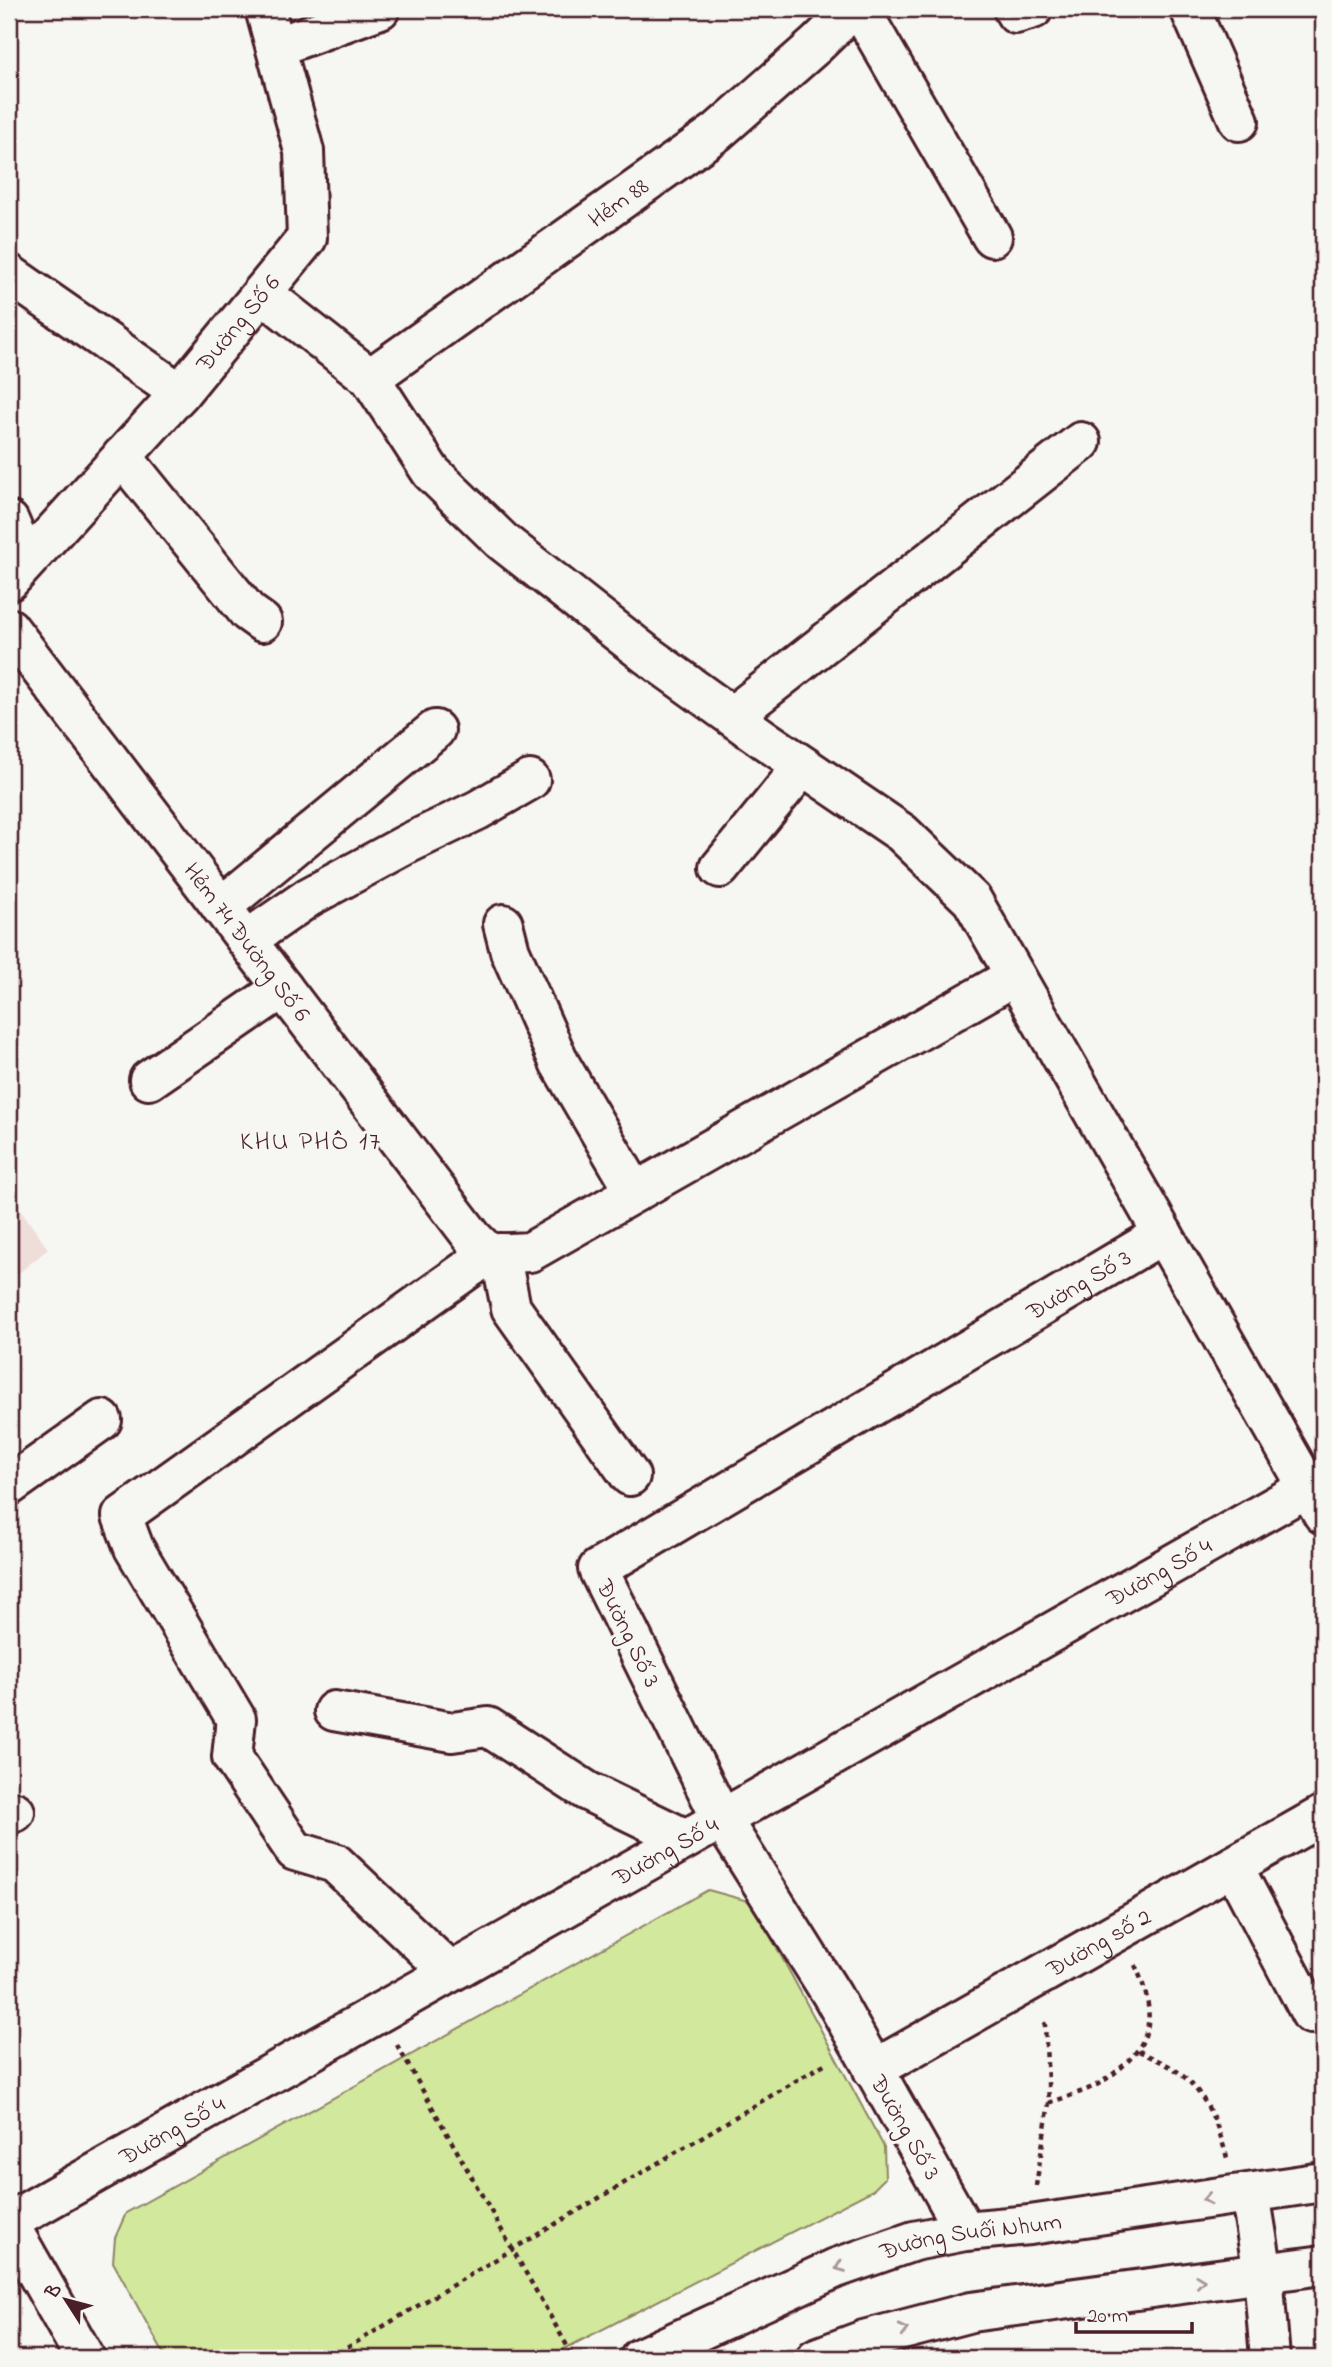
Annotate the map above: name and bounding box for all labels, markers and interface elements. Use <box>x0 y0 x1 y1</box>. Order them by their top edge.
street label: Hẻm 88 <box>582 170 657 238</box>
street label: Đường Số 6 <box>188 268 290 381</box>
street label: Hẻm 74 Đường Số 6 <box>173 856 318 1030</box>
district label: KHU PHỐ 17 <box>240 1124 382 1162</box>
street label: Đường Số 3 <box>1020 1242 1139 1332</box>
street label: Đường Số 4 <box>1100 1530 1219 1618</box>
street label: Đường Số 3 <box>585 1573 668 1694</box>
street label: Đường Số 4 <box>607 1809 726 1897</box>
street label: Đường số 2 <box>1040 1901 1158 1989</box>
street label: Đường Số 3 <box>859 2068 948 2187</box>
street label: Đường Số 4 <box>113 2088 232 2176</box>
one-way arrow <box>1201 2191 1213 2206</box>
street label: Đường Suối Nhum <box>875 2206 1064 2272</box>
one-way arrow <box>835 2259 847 2273</box>
north arrow <box>32 2266 102 2336</box>
one-way arrow <box>1195 2274 1206 2289</box>
text: B <box>39 2278 69 2305</box>
scale bar <box>1076 2290 1192 2334</box>
text: 20 m <box>1087 2302 1128 2332</box>
one-way arrow <box>898 2323 910 2338</box>

